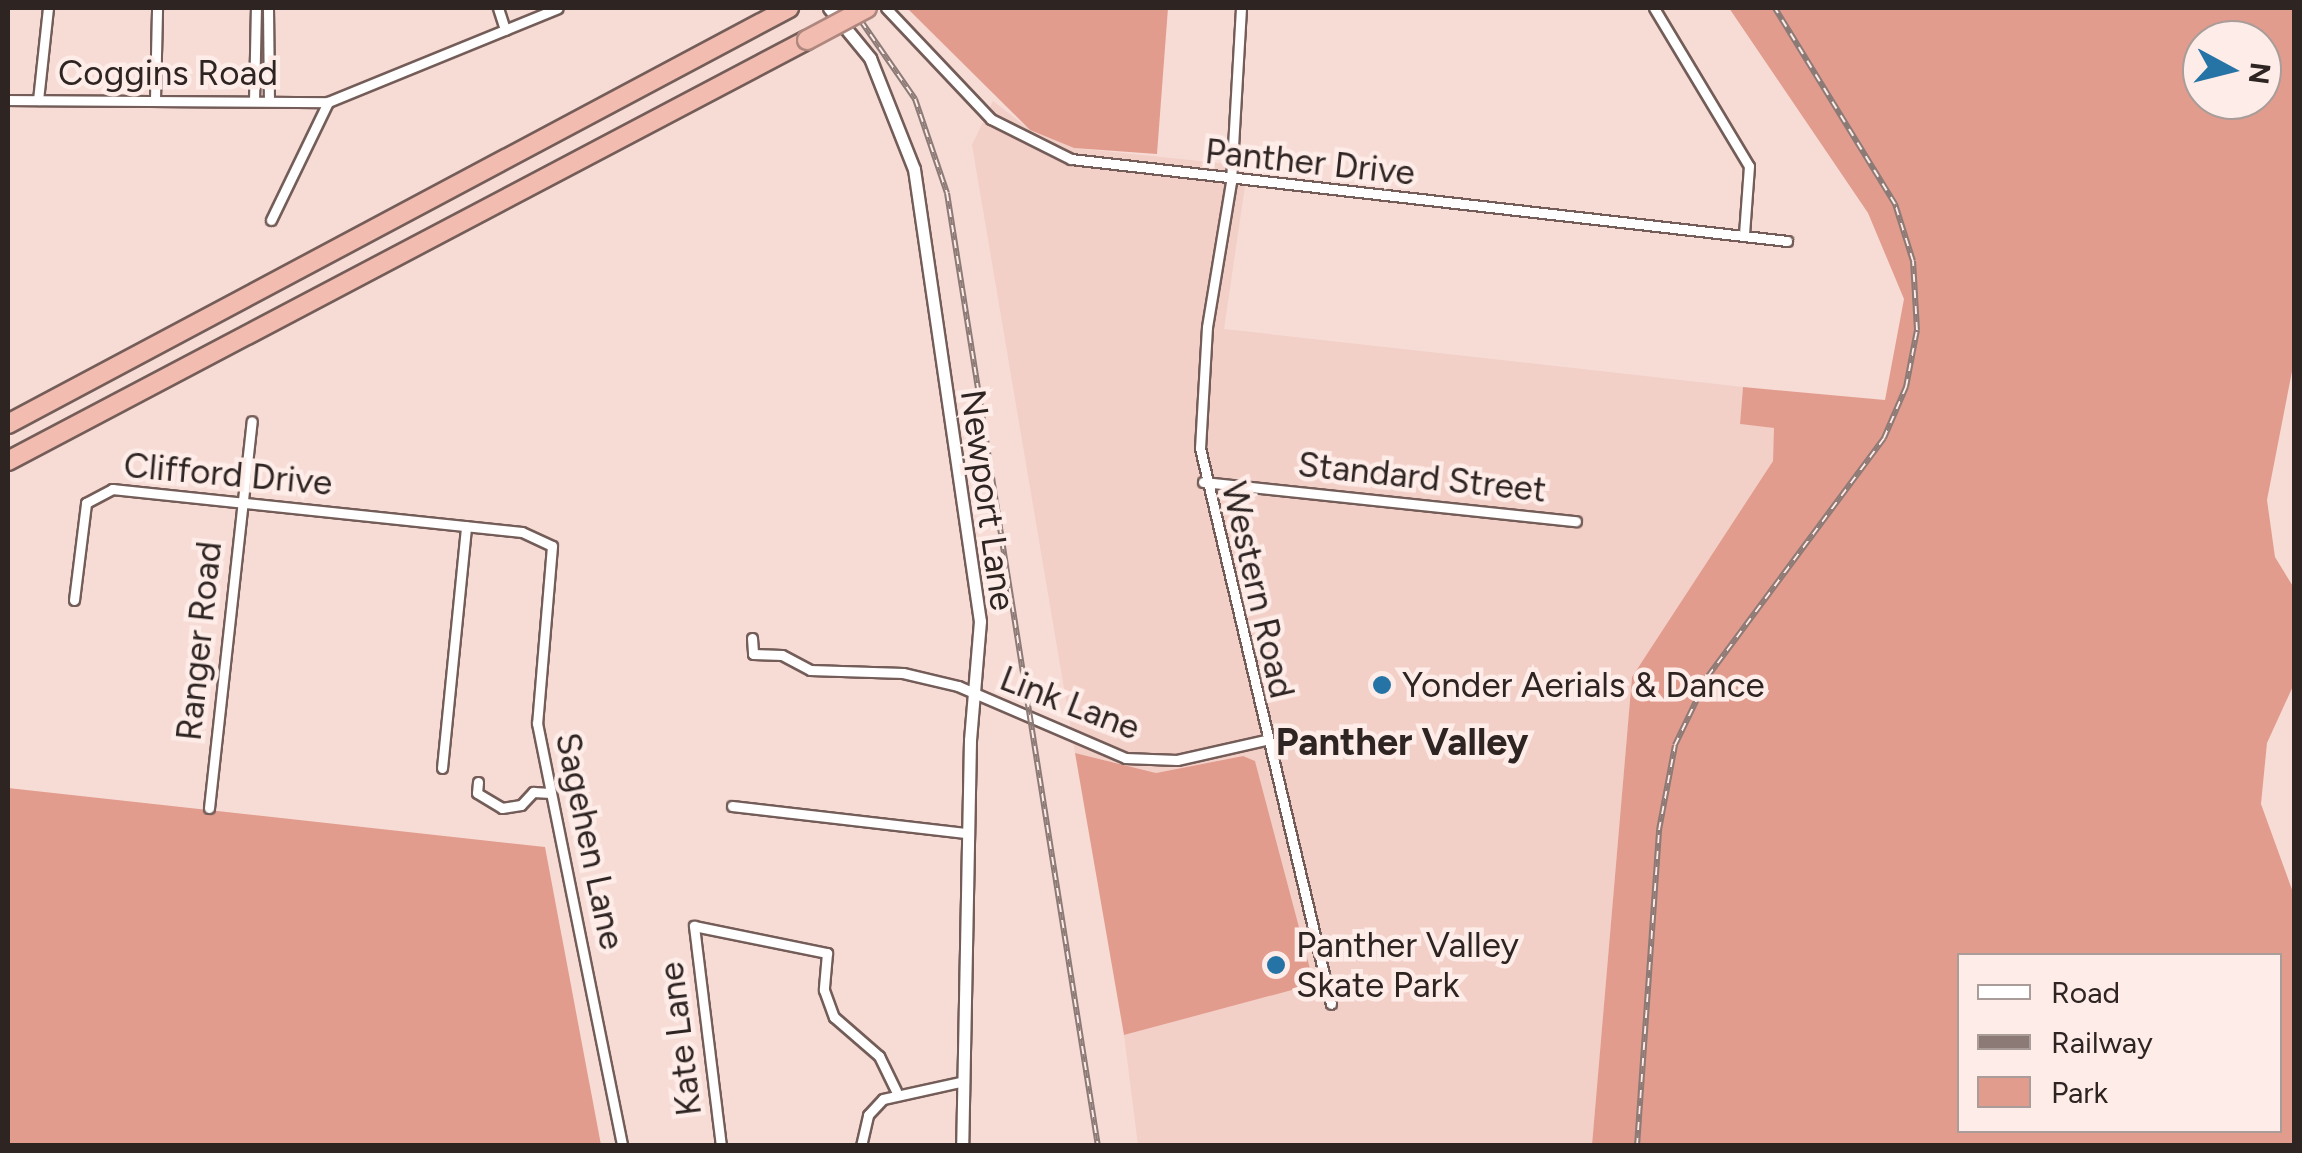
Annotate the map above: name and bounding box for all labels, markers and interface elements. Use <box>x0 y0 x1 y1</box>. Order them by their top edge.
north arrow <box>2182 20 2282 120</box>
street label: Coggins Road <box>58 52 278 94</box>
text: N <box>2242 61 2278 86</box>
street label: Panther Drive <box>1203 130 1417 194</box>
street label: Newport Lane <box>952 387 1024 613</box>
street label: Standard Street <box>1296 443 1548 511</box>
street label: Clifford Drive <box>122 444 334 504</box>
street label: Western Road <box>1213 478 1303 702</box>
street label: Ranger Road <box>168 539 230 743</box>
street label: Link Lane <box>994 657 1146 749</box>
place label: Yonder Aerials & Dance <box>1402 664 1765 706</box>
marker: Yonder Aerials & Dance <box>1371 674 1393 696</box>
district label: Panther Valley <box>1276 720 1528 766</box>
street label: Sagehen Lane <box>547 729 633 953</box>
place label: Panther Valley Skate Park <box>1296 924 1519 1006</box>
legend <box>1957 953 2282 1133</box>
marker: Panther Valley Skate Park <box>1265 954 1287 976</box>
street label: Kate Lane <box>650 960 710 1118</box>
text: Road <box>2051 974 2120 1011</box>
text: Railway <box>2051 1024 2153 1061</box>
text: Park <box>2051 1074 2108 1111</box>

